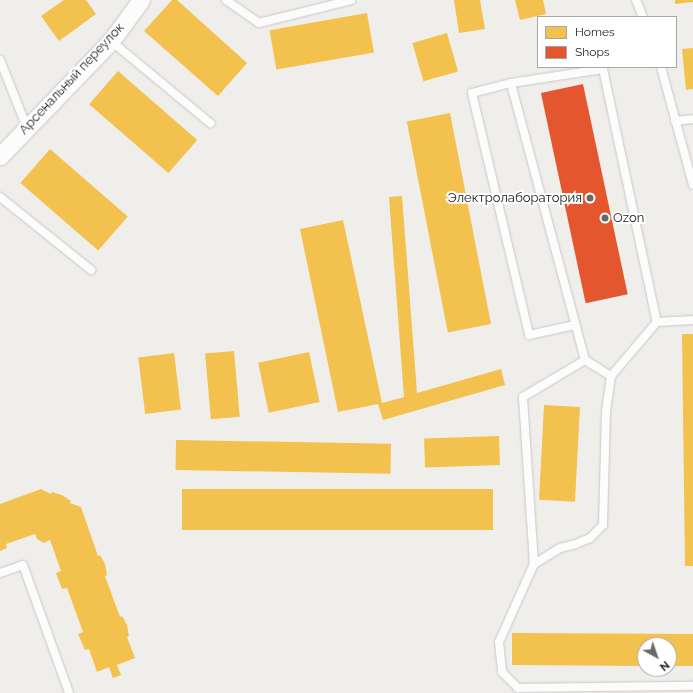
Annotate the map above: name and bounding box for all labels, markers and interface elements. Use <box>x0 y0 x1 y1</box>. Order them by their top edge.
legend <box>537 16 677 68</box>
street label: Арсенальный переулок <box>16 20 128 138</box>
text: Homes <box>575 25 615 39</box>
text: Shops <box>575 45 610 59</box>
place label: Электролаборатория <box>447 190 582 206</box>
marker: Электролаборатория <box>585 193 595 203</box>
place label: Ozon <box>613 210 644 226</box>
marker: Ozon <box>600 213 610 223</box>
north arrow <box>637 637 677 677</box>
text: N <box>657 658 672 673</box>

